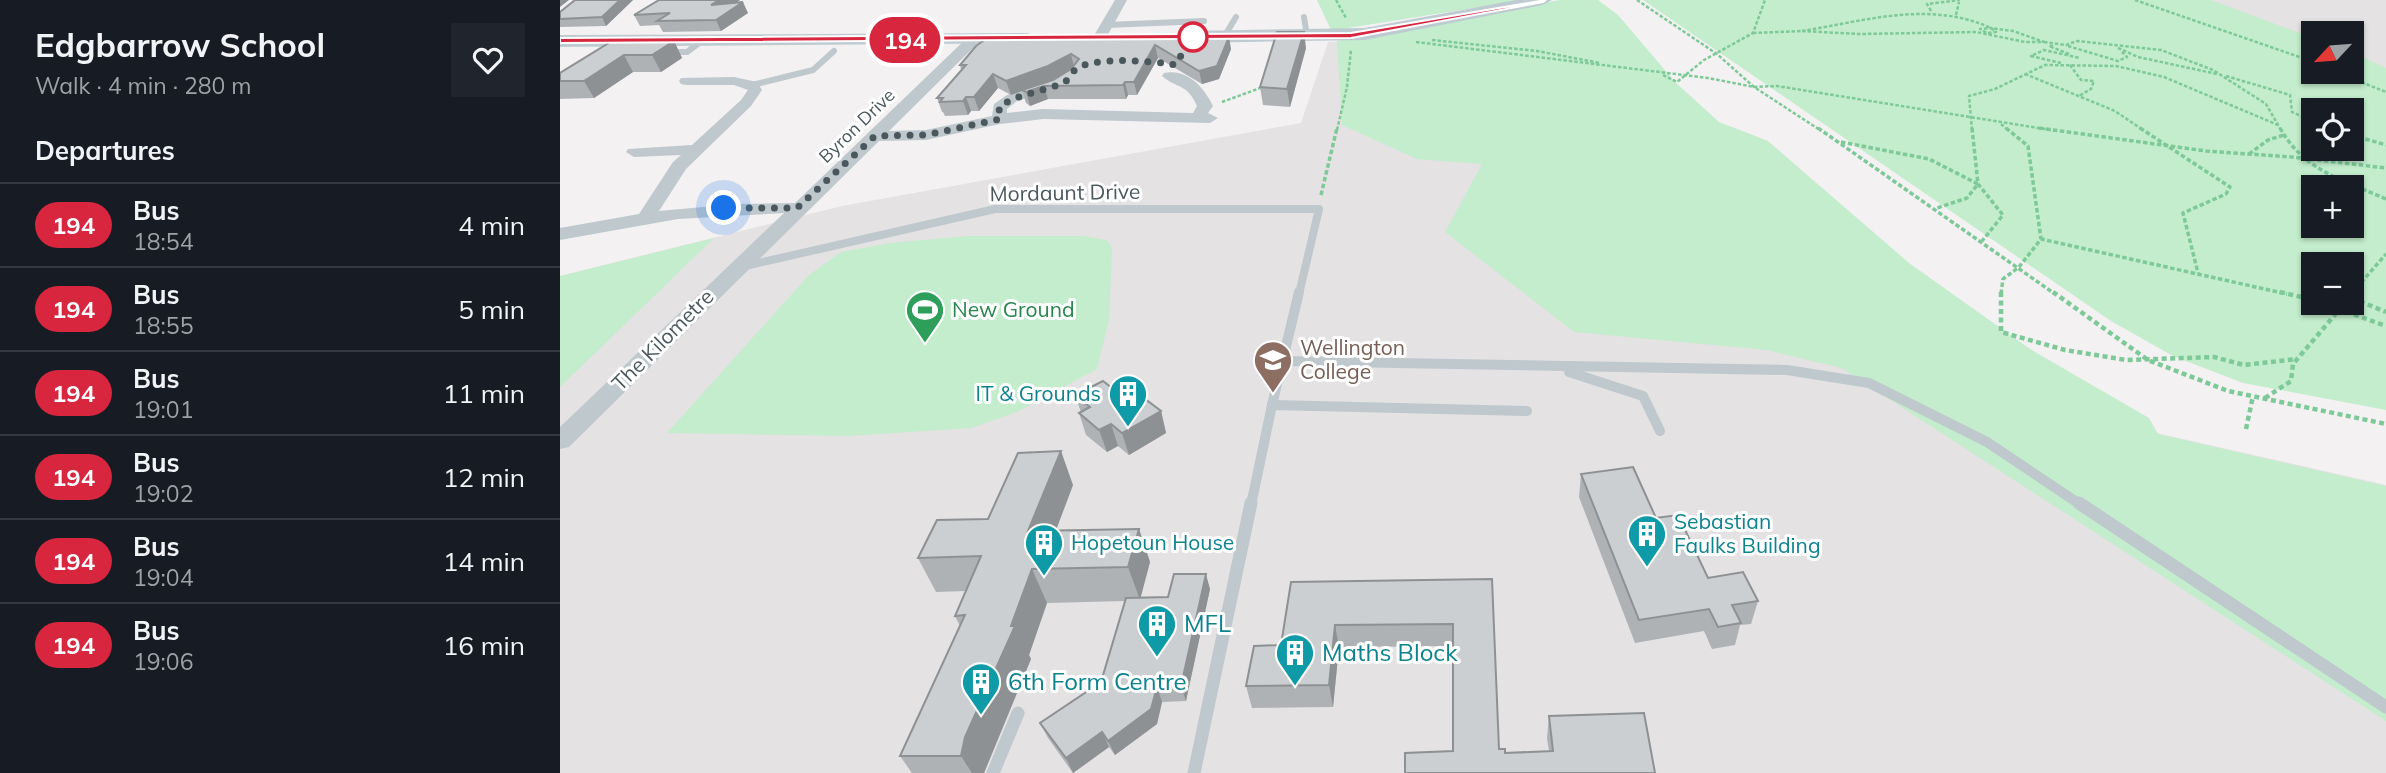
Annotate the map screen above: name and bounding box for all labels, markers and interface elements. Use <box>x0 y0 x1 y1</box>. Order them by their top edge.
line badge: 194 <box>865 17 945 63</box>
north arrow <box>2301 21 2364 84</box>
map controls <box>2301 21 2364 315</box>
unlabelled marker <box>1178 22 1208 52</box>
button: heart <box>451 23 525 97</box>
text: Edgbarrow School <box>35 24 325 65</box>
text: 194 <box>883 25 927 55</box>
text: Walk · 4 min · 280 m <box>35 71 252 100</box>
street label: Byron Drive <box>814 84 900 168</box>
button: locate <box>2301 98 2364 161</box>
text: Departures <box>35 134 175 167</box>
button: + <box>2301 175 2364 238</box>
street label: Mordaunt Drive <box>989 178 1141 206</box>
your location <box>706 190 741 225</box>
text: Bus <box>133 194 179 227</box>
text: 4 min <box>458 209 525 242</box>
text: 194 <box>52 210 95 240</box>
text: 18:54 <box>133 227 193 256</box>
button: − <box>2301 252 2364 315</box>
text: Bus <box>133 278 179 311</box>
street label: The Kilometre <box>606 283 719 396</box>
sports icon: New Ground <box>904 289 946 344</box>
text: 5 min <box>458 293 525 326</box>
text: 194 <box>52 294 95 324</box>
place label: New Ground <box>952 296 1075 322</box>
text: 18:55 <box>133 311 193 340</box>
place label: Wellington College <box>1300 334 1405 384</box>
school or university icon: Wellington College <box>1252 339 1294 394</box>
text: Bus <box>133 362 179 395</box>
building icon: IT & Grounds <box>1107 373 1149 428</box>
text: 11 min <box>443 377 525 410</box>
text: 194 <box>52 378 95 408</box>
place label: IT & Grounds <box>976 380 1101 406</box>
text: 19:01 <box>133 395 193 424</box>
text: Bus <box>133 446 179 479</box>
text: 12 min <box>443 461 525 494</box>
text: 194 <box>52 462 95 492</box>
text: 19:02 <box>133 479 193 508</box>
place label: Sebastian Faulks Building <box>1674 508 1821 558</box>
building icon: Sebastian Faulks Building <box>1626 513 1668 568</box>
building icon: Hopetoun House <box>1023 522 1065 577</box>
place label: Hopetoun House <box>1071 529 1234 555</box>
text: Bus <box>133 530 179 563</box>
text: 14 min <box>443 545 525 578</box>
text: 194 <box>52 546 95 576</box>
text: 19:04 <box>133 563 193 592</box>
building icon: MFL <box>1136 603 1178 658</box>
place label: MFL <box>1184 608 1231 638</box>
text: Bus <box>133 614 179 647</box>
text: 16 min <box>443 629 525 662</box>
text: 194 <box>52 630 95 660</box>
building icon: Maths Block <box>1274 632 1316 687</box>
place label: Maths Block <box>1322 637 1458 667</box>
text: 19:06 <box>133 647 193 676</box>
building icon: 6th Form Centre <box>960 661 1002 716</box>
place label: 6th Form Centre <box>1008 666 1187 696</box>

